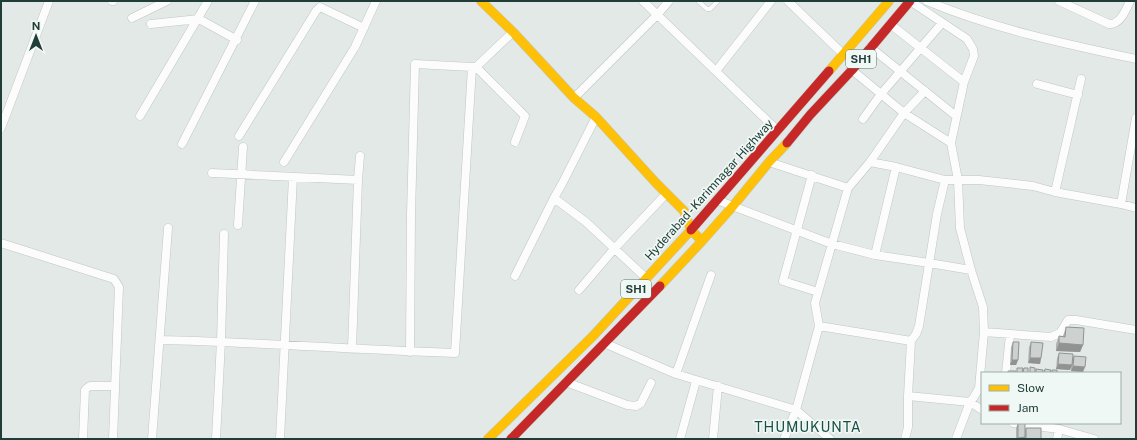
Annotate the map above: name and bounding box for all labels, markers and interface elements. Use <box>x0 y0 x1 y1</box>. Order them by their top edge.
north arrow <box>16 16 56 56</box>
text: N <box>32 20 40 32</box>
road number: SH1 <box>846 50 876 68</box>
street label: Hyderabad - Karimnagar Highway <box>642 116 776 263</box>
road number: SH1 <box>621 280 651 298</box>
legend <box>981 372 1121 424</box>
text: Slow <box>1017 381 1045 395</box>
text: Jam <box>1017 401 1039 415</box>
district label: THUMUKUNTA <box>754 419 862 435</box>

